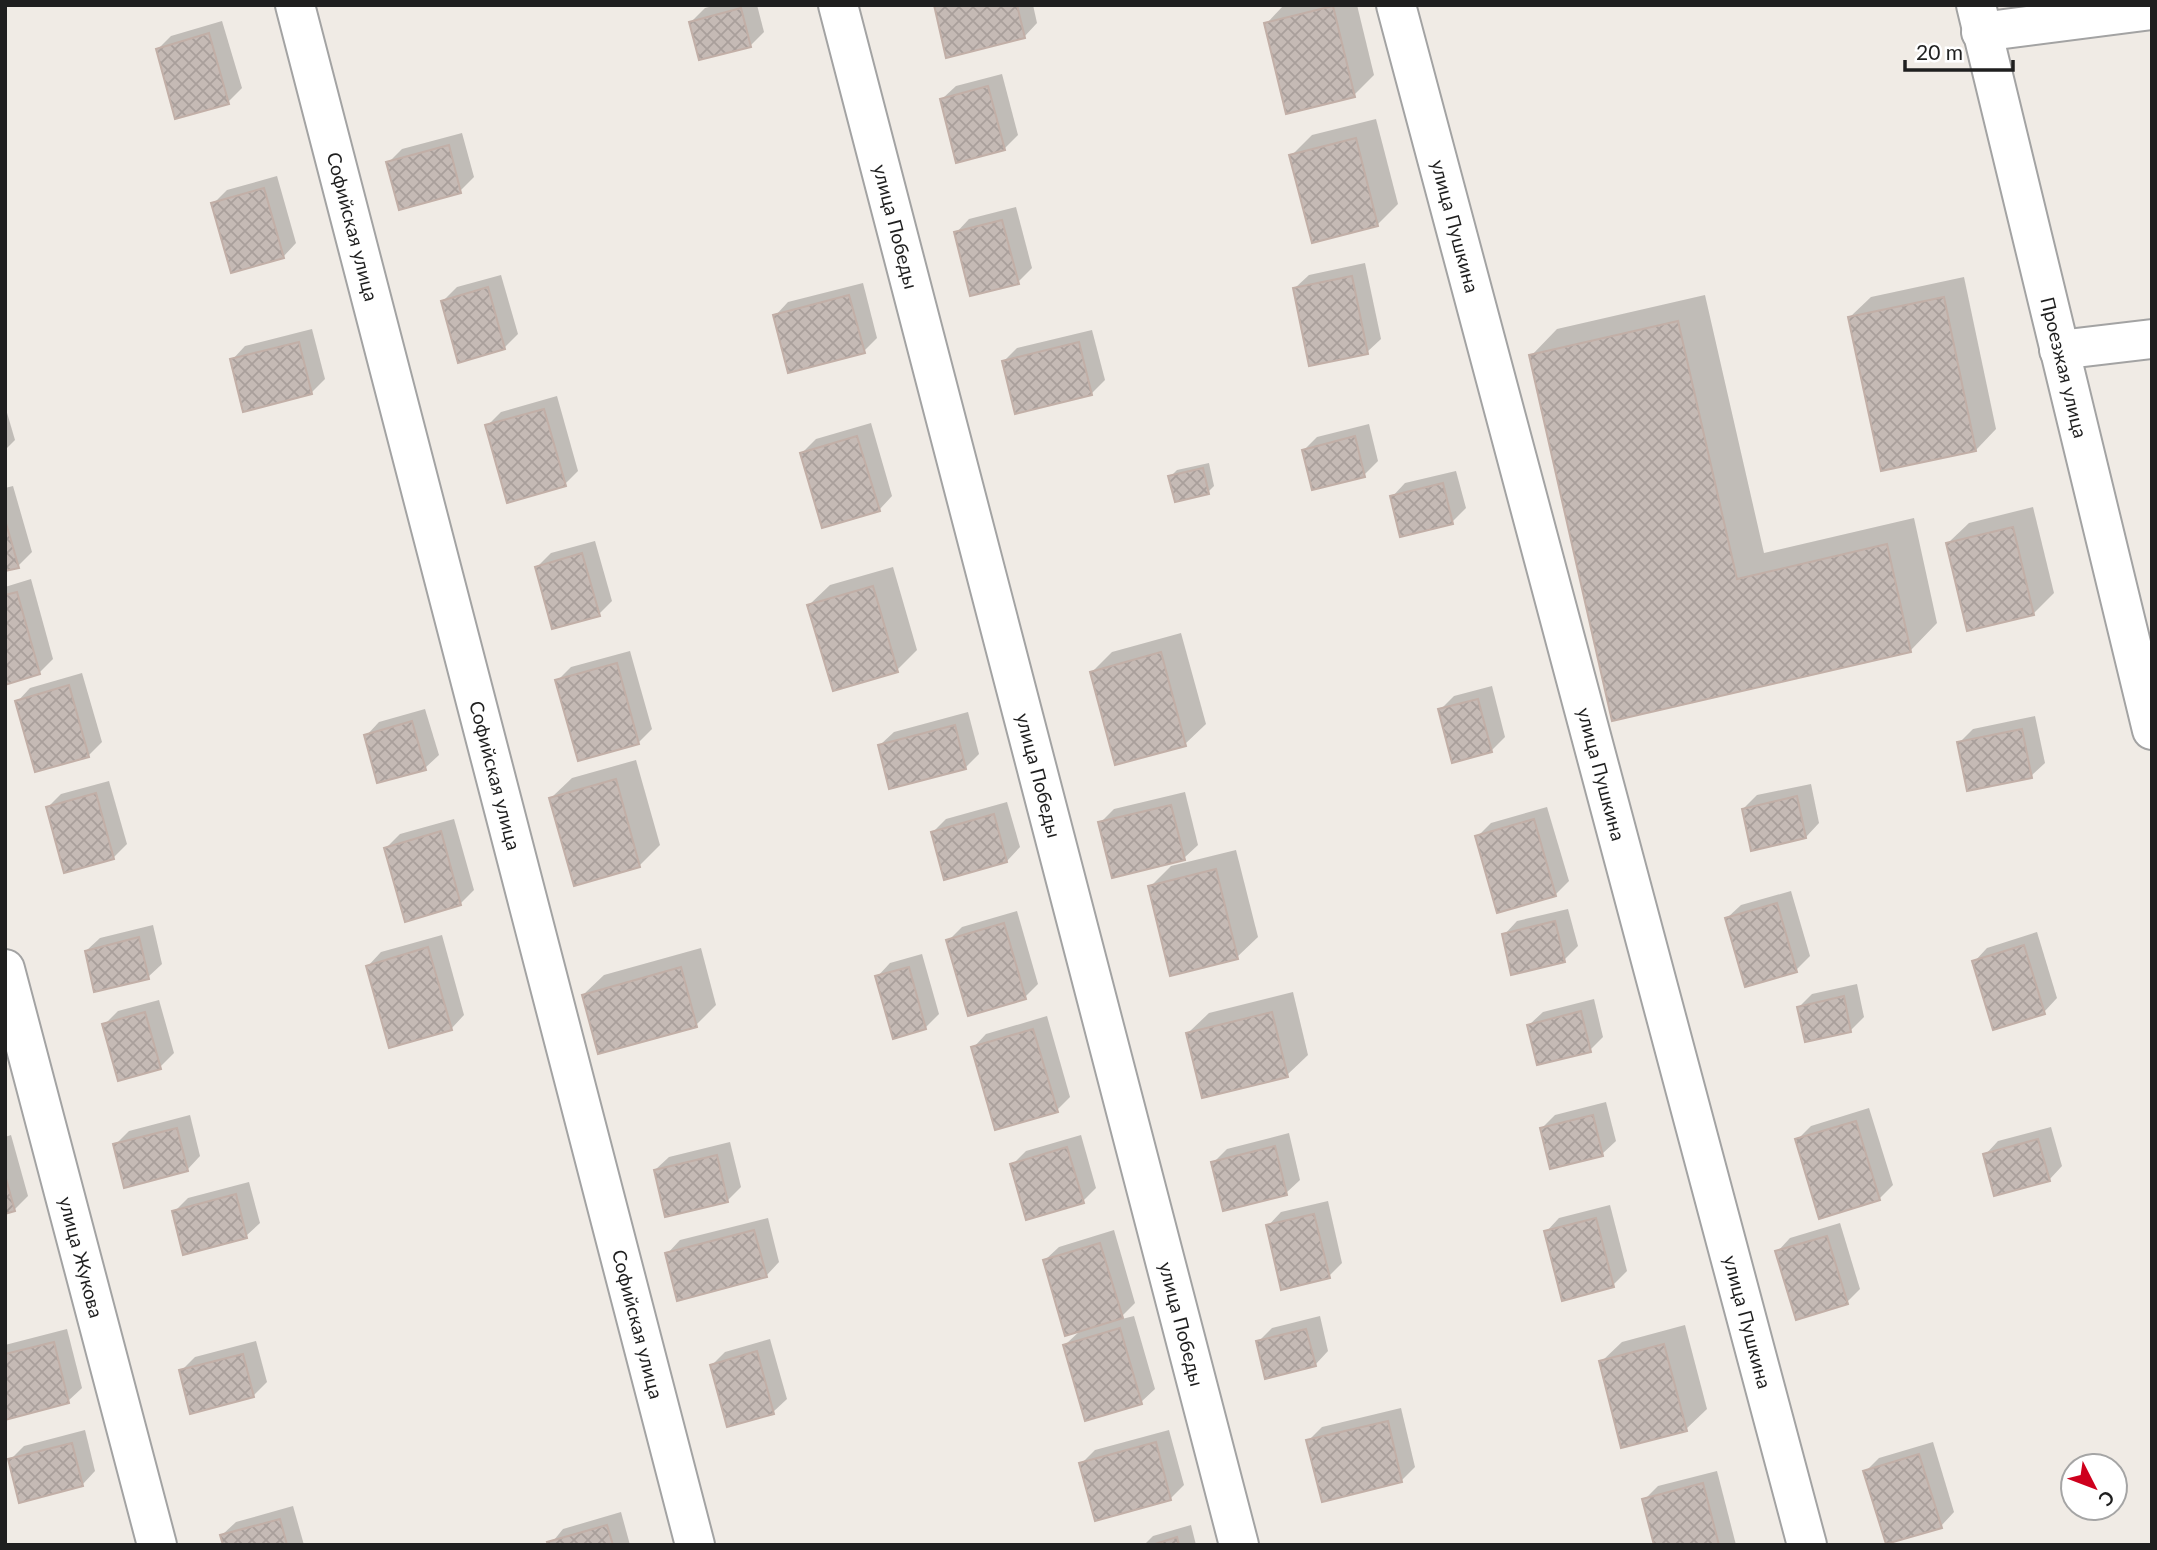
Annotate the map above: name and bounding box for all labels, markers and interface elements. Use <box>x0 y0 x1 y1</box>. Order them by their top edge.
scale bar <box>1905 28 2014 72</box>
text: 20 m <box>1916 39 1963 64</box>
street label: Софийская улица <box>323 150 383 304</box>
street label: улица Пушкина <box>1427 157 1484 295</box>
street label: улица Победы <box>869 162 923 291</box>
street label: Проезжая улица <box>2036 294 2093 440</box>
street label: Софийская улица <box>465 698 526 852</box>
street label: улица Пушкина <box>1573 705 1631 843</box>
street label: улица Победы <box>1012 710 1066 840</box>
street label: улица Жукова <box>55 1194 109 1320</box>
street label: Софийская улица <box>608 1247 669 1401</box>
street label: улица Пушкина <box>1719 1253 1777 1391</box>
street label: улица Победы <box>1155 1259 1209 1389</box>
north arrow <box>2059 1452 2129 1522</box>
text: С <box>2094 1486 2120 1511</box>

